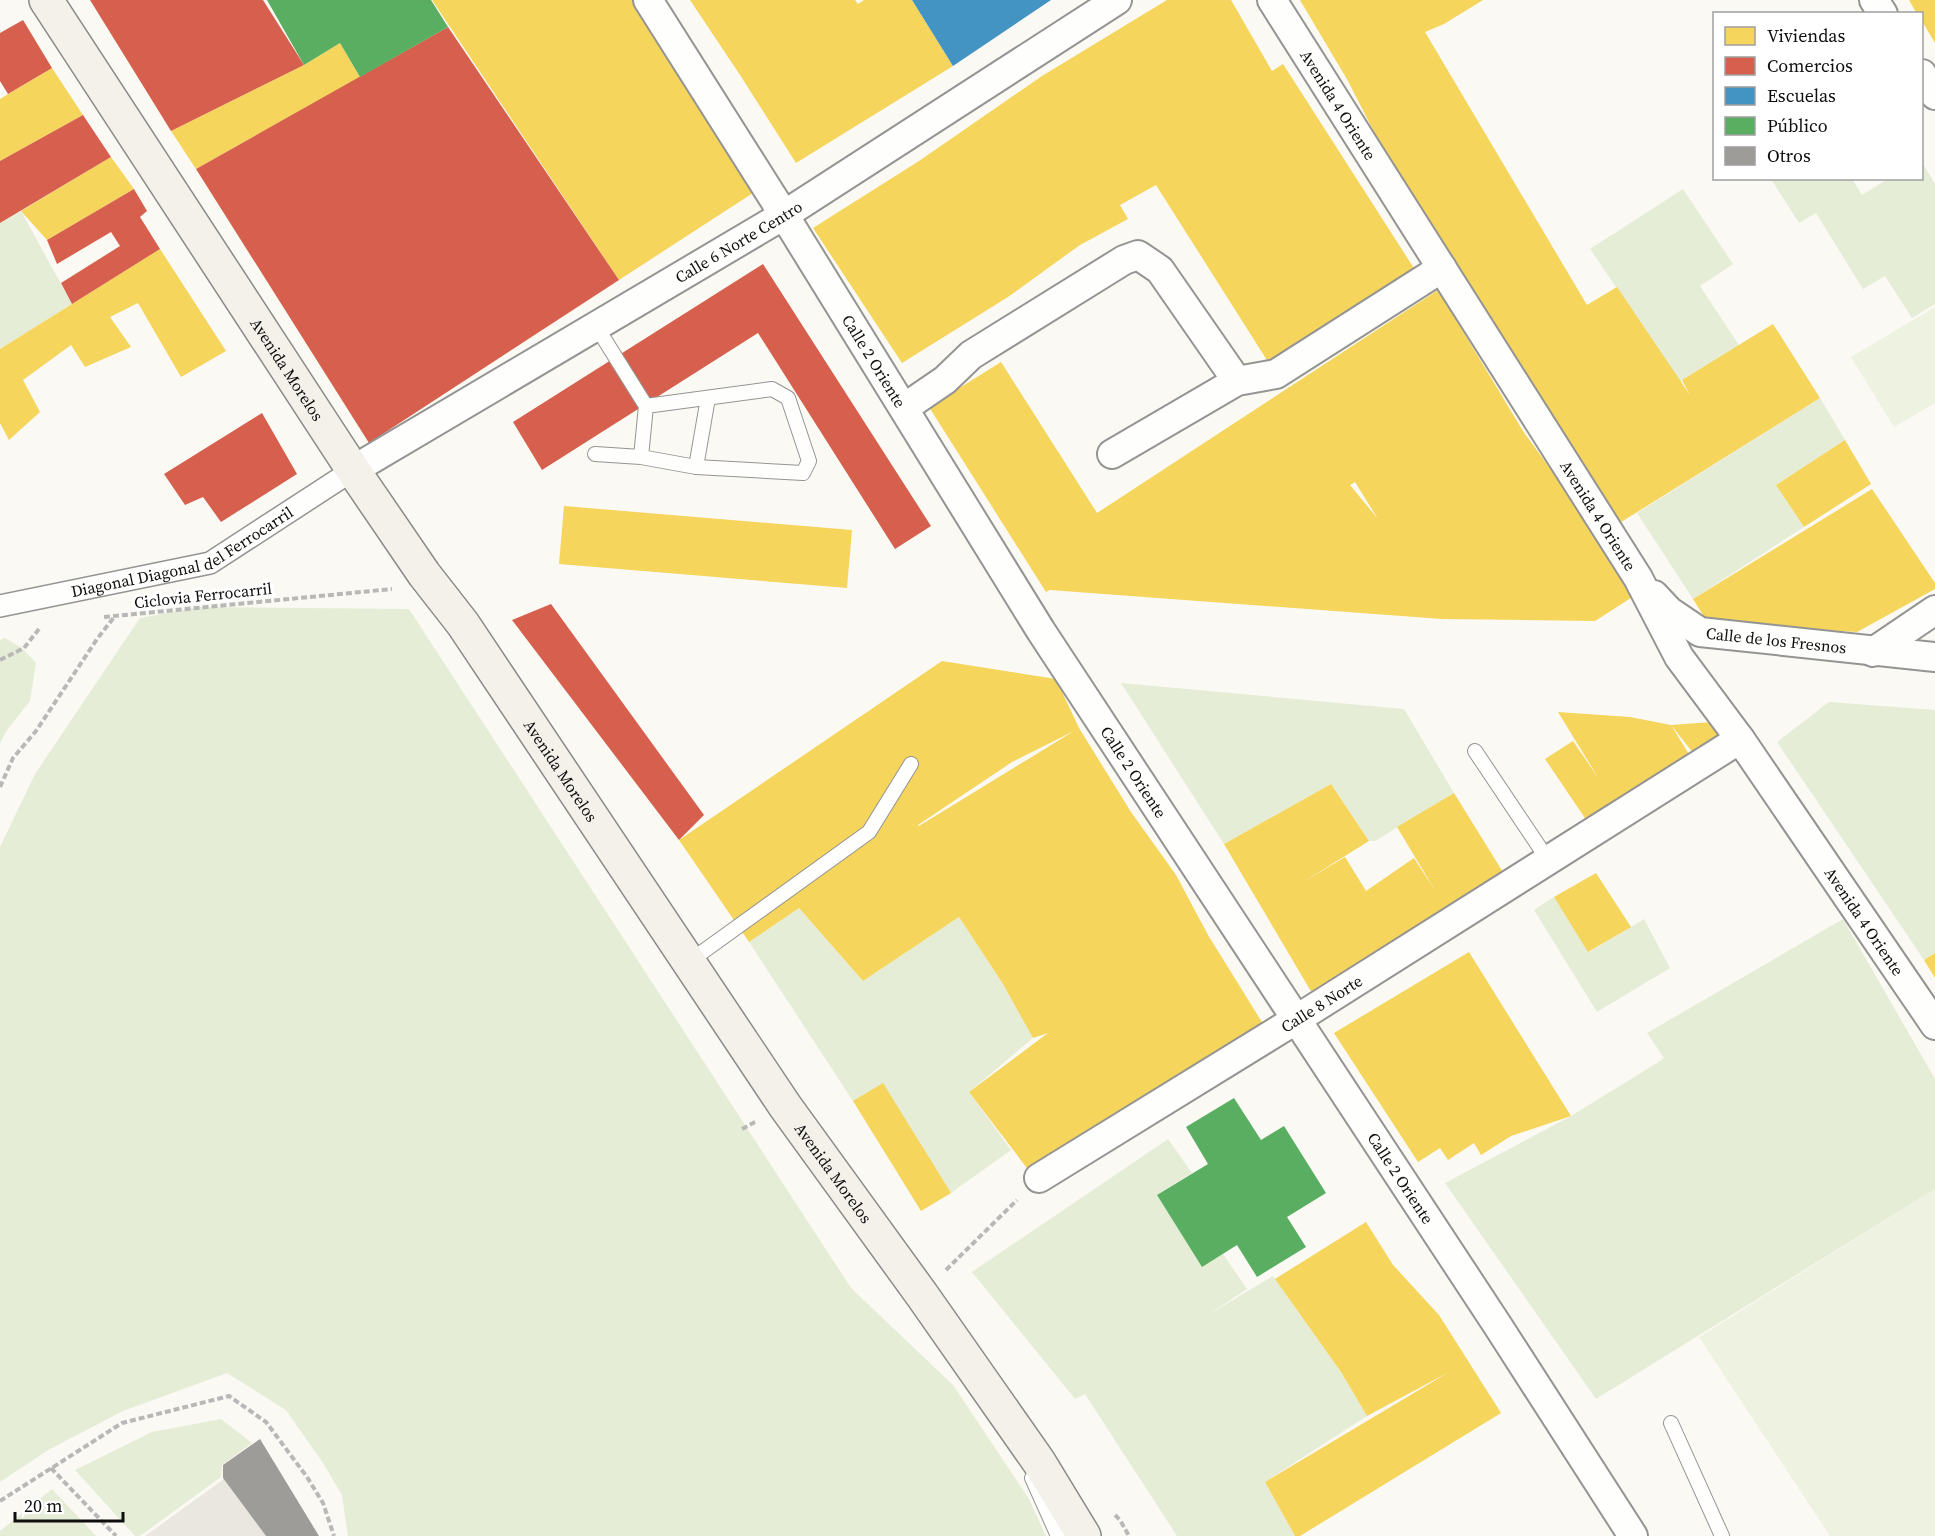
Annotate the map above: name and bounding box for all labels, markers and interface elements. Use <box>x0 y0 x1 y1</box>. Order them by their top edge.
legend <box>1713 12 1923 180</box>
text: Viviendas <box>1767 23 1845 48</box>
street label: Avenida 4 Oriente <box>1295 45 1382 164</box>
text: Comercios <box>1767 53 1853 78</box>
text: Escuelas <box>1767 83 1836 108</box>
text: Público <box>1767 113 1828 138</box>
text: Otros <box>1767 143 1811 168</box>
street label: Calle 6 Norte Centro <box>671 195 807 288</box>
street label: Calle 2 Oriente <box>837 310 911 412</box>
street label: Avenida Morelos <box>245 313 329 425</box>
street label: Avenida 4 Oriente <box>1555 456 1642 575</box>
street label: Diagonal Diagonal del Ferrocarril <box>69 501 297 602</box>
street label: Ciclovia Ferrocarril <box>133 577 273 613</box>
street label: Calle de los Fresnos <box>1705 622 1848 659</box>
street label: Avenida Morelos <box>519 715 603 826</box>
street label: Calle 2 Oriente <box>1095 722 1172 822</box>
street label: Avenida 4 Oriente <box>1820 863 1909 980</box>
street label: Calle 8 Norte <box>1277 970 1366 1037</box>
street label: Avenida Morelos <box>790 1118 877 1228</box>
street label: Calle 2 Oriente <box>1362 1128 1439 1228</box>
scale bar <box>15 1485 123 1523</box>
text: 20 m <box>24 1493 62 1518</box>

